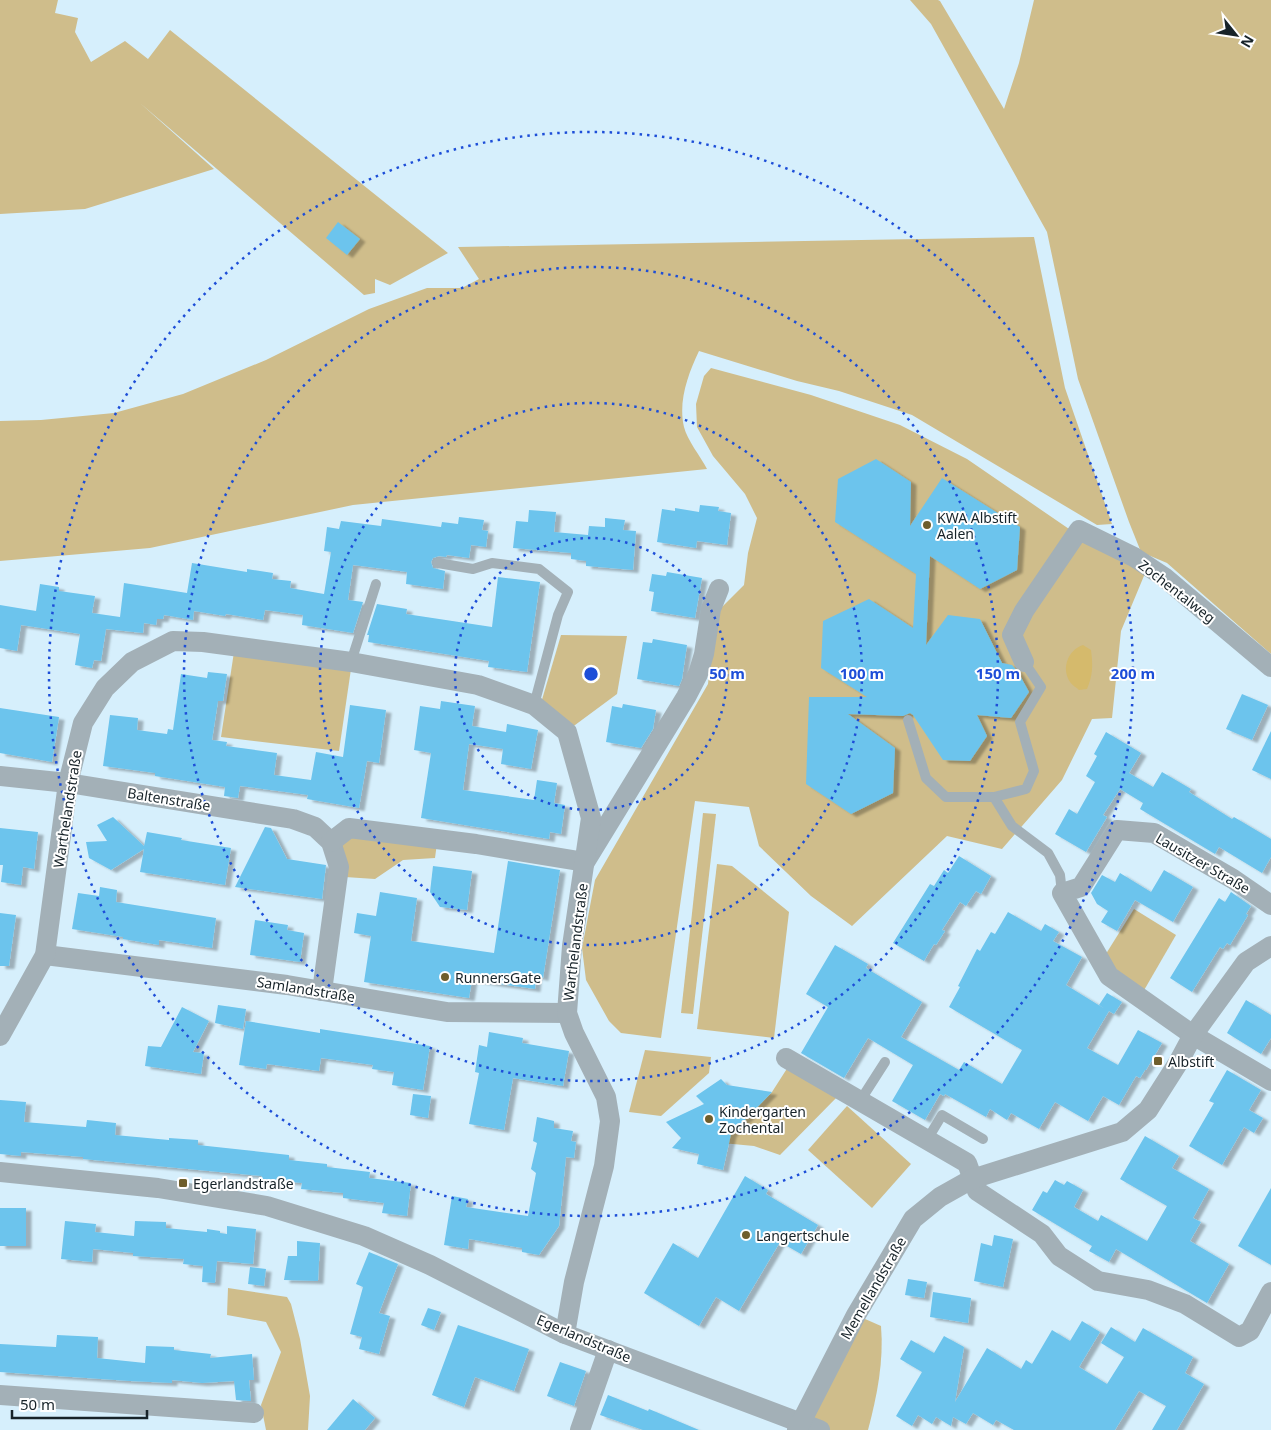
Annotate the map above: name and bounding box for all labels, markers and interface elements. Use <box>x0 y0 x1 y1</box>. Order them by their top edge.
north arrow <box>1211 10 1261 60</box>
text: N <box>1237 32 1259 51</box>
place label: KWA Albstift Aalen <box>937 508 1017 543</box>
marker: KWA Albstift Aalen <box>921 519 933 531</box>
street label: Zochentalweg <box>1135 555 1219 627</box>
text: 50 m <box>709 663 745 683</box>
text: 100 m <box>840 663 884 683</box>
text: 150 m <box>976 663 1020 683</box>
text: 200 m <box>1111 663 1155 683</box>
centre of rings <box>582 665 600 683</box>
street label: Warthelandstraße <box>48 749 86 869</box>
street label: Baltenstraße <box>126 783 212 815</box>
street label: Lausitzer Straße <box>1152 828 1254 898</box>
street label: Warthelandstraße <box>558 882 592 1002</box>
place label: RunnersGate <box>455 968 541 987</box>
marker: RunnersGate <box>439 971 451 983</box>
street label: Samlandstraße <box>256 972 357 1006</box>
place label: Albstift <box>1168 1052 1214 1071</box>
marker: Albstift <box>1152 1055 1164 1067</box>
place label: Kindergarten Zochental <box>719 1102 806 1137</box>
marker: Kindergarten Zochental <box>703 1113 715 1125</box>
place label: Egerlandstraße <box>193 1174 294 1193</box>
marker: Egerlandstraße <box>177 1177 189 1189</box>
place label: Langertschule <box>756 1226 850 1245</box>
marker: Langertschule <box>740 1229 752 1241</box>
street label: Memellandstraße <box>836 1233 910 1343</box>
street label: Egerlandstraße <box>534 1310 634 1366</box>
scale bar <box>12 1388 148 1420</box>
text: 50 m <box>20 1394 55 1414</box>

